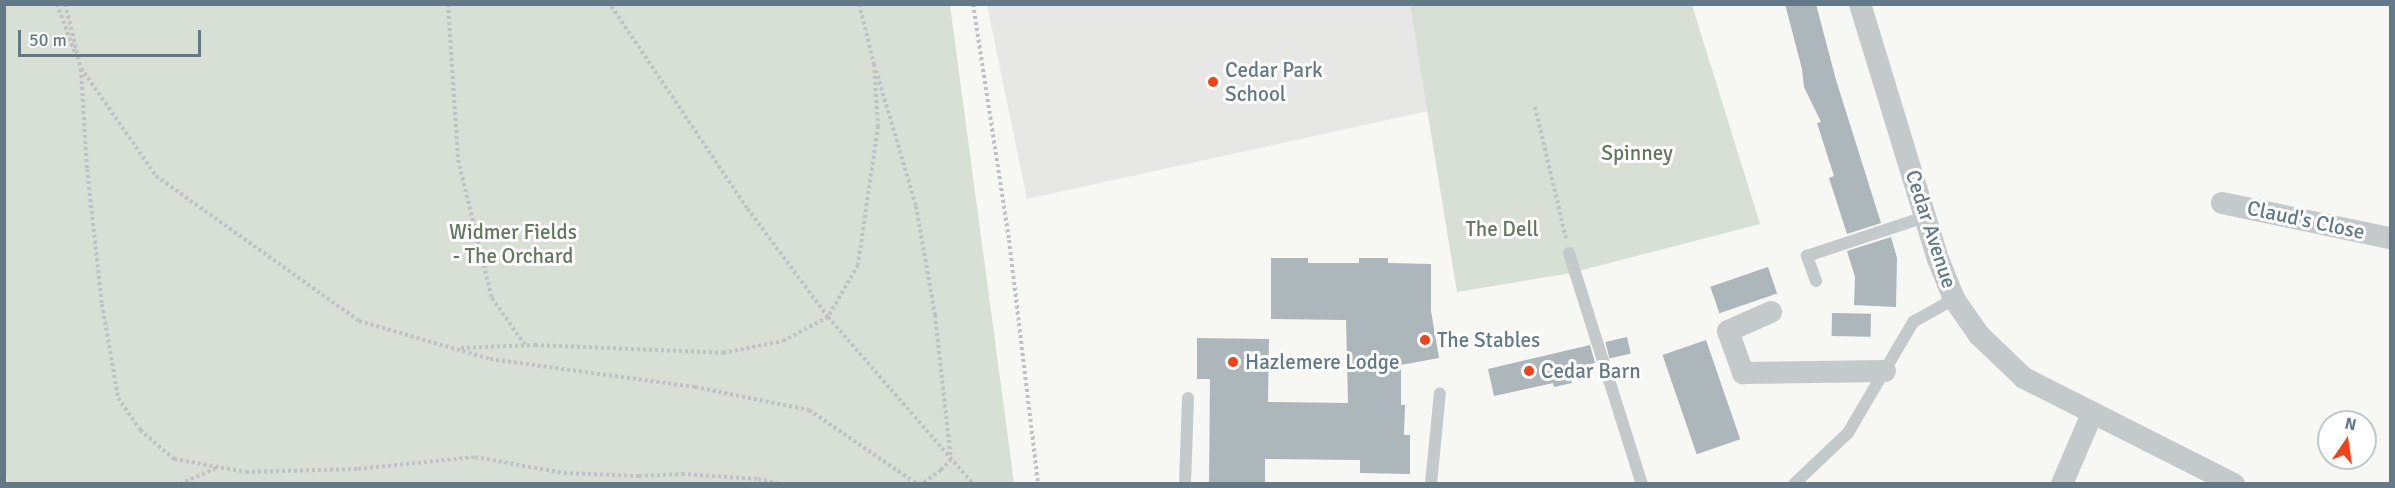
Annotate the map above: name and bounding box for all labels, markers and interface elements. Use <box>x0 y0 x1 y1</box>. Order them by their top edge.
scale bar <box>21 18 204 56</box>
text: 50 m <box>29 29 67 51</box>
place label: Cedar Park School <box>1225 57 1323 107</box>
marker: Cedar Park School <box>1206 75 1220 89</box>
park label: Spinney <box>1601 140 1673 166</box>
street label: Cedar Avenue <box>1900 167 1962 291</box>
street label: Claud's Close <box>2245 195 2367 245</box>
park label: The Dell <box>1465 216 1539 242</box>
park label: Widmer Fields - The Orchard <box>449 219 577 269</box>
place label: The Stables <box>1437 327 1540 353</box>
marker: The Stables <box>1418 333 1432 347</box>
place label: Hazlemere Lodge <box>1245 349 1399 375</box>
marker: Hazlemere Lodge <box>1226 355 1240 369</box>
place label: Cedar Barn <box>1541 358 1641 384</box>
marker: Cedar Barn <box>1522 364 1536 378</box>
north arrow <box>2317 410 2377 470</box>
text: N <box>2343 413 2358 435</box>

